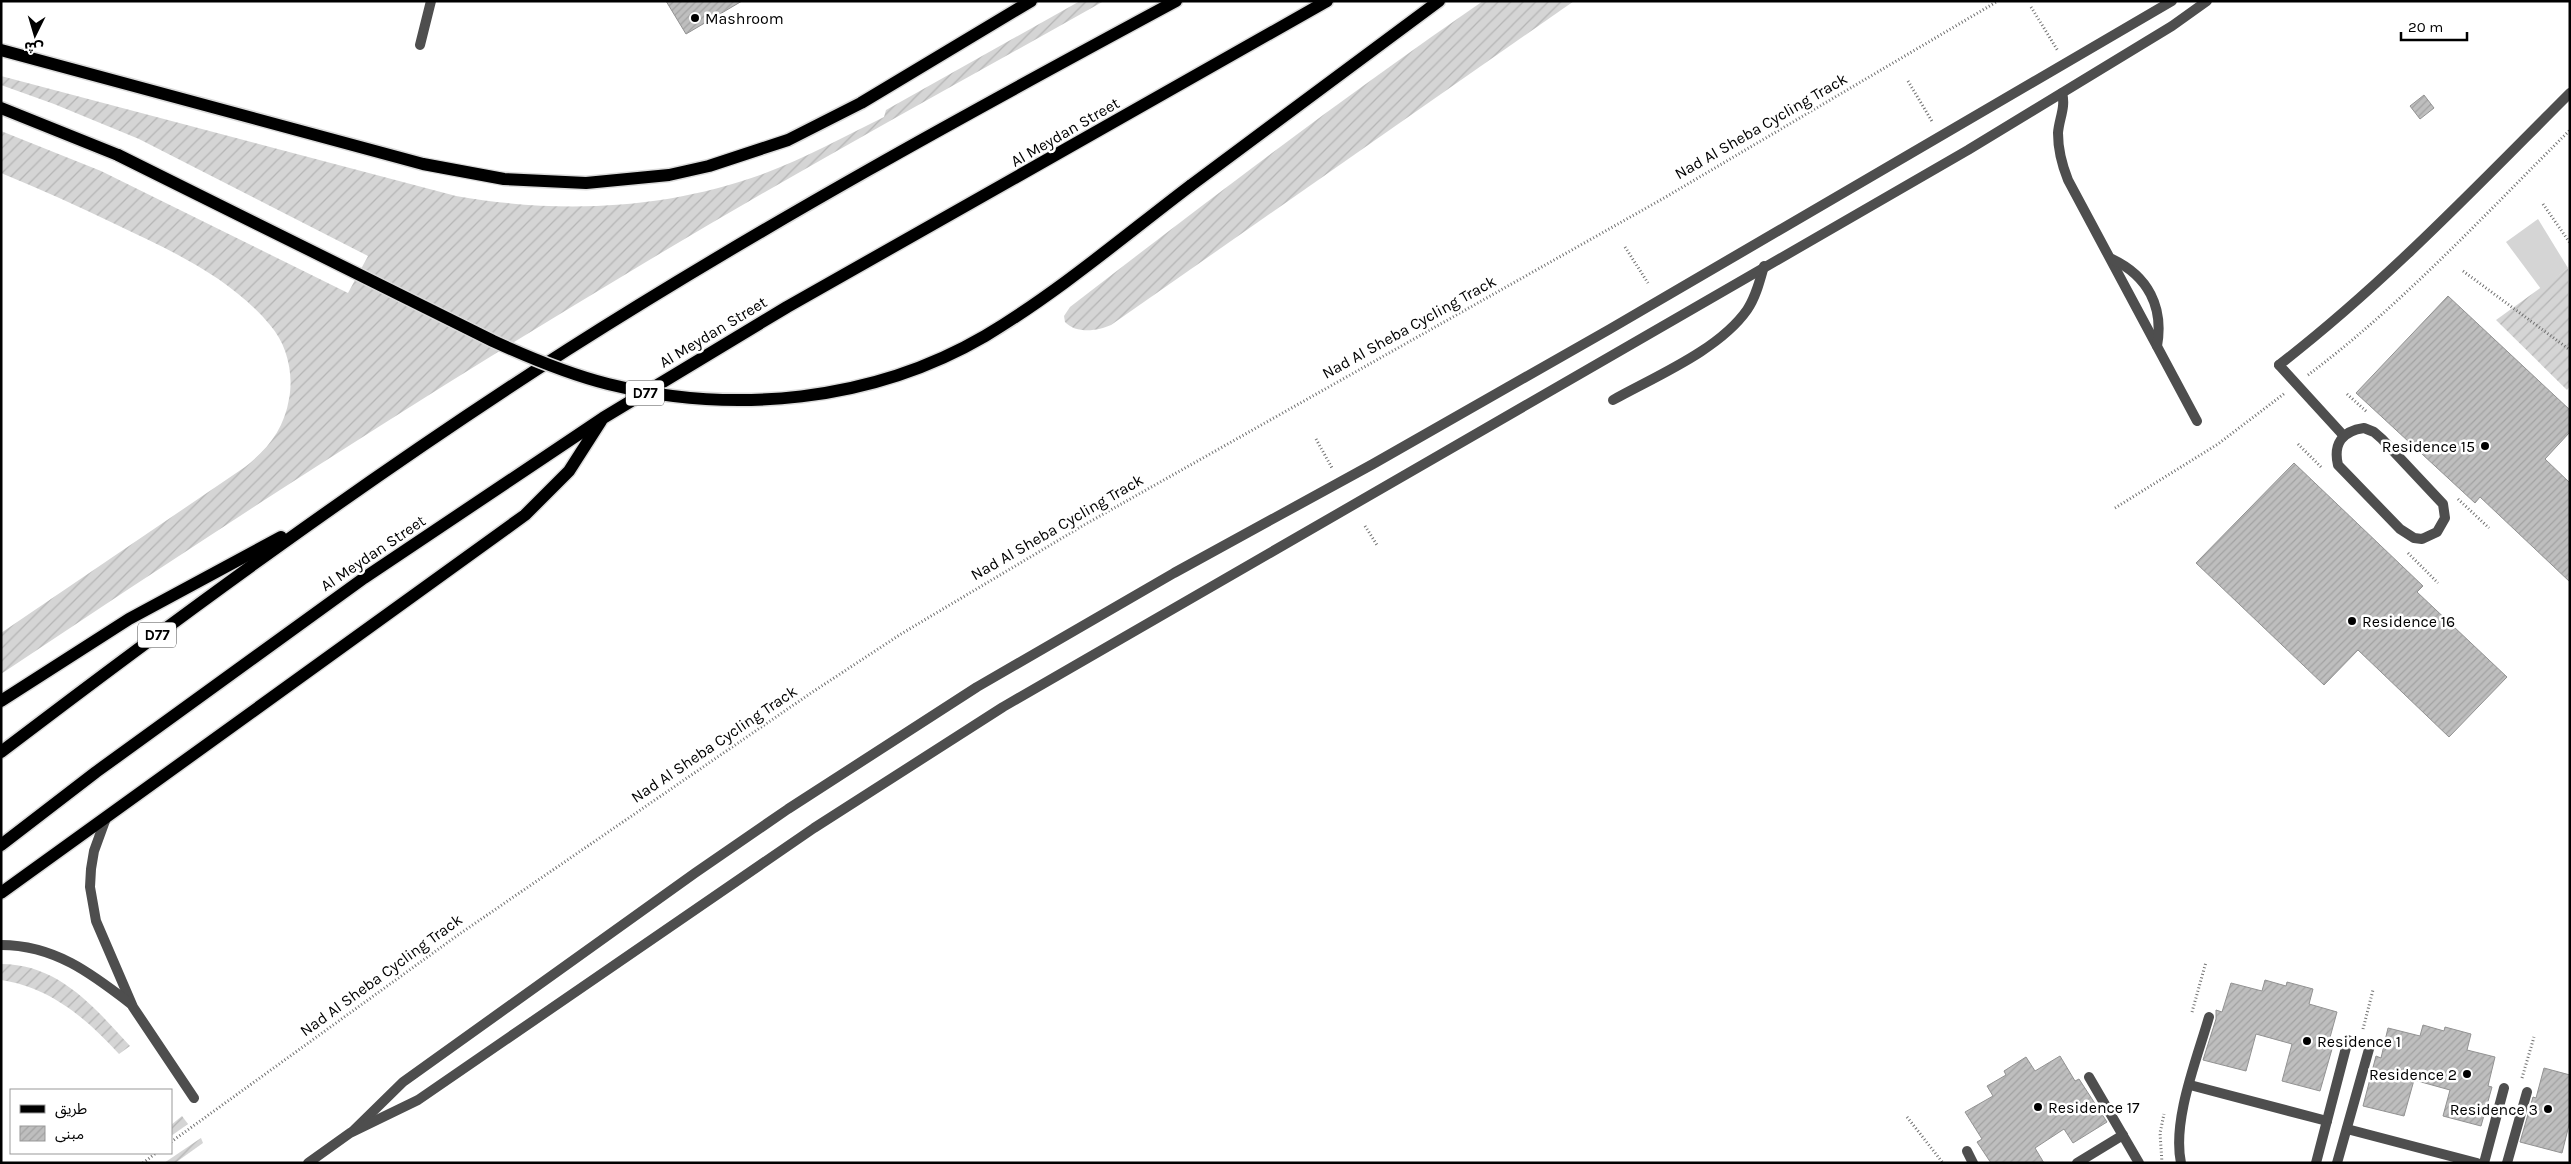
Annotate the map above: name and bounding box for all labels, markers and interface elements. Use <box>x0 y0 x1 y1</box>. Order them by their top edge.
place label: Mashroom <box>705 9 784 28</box>
north arrow <box>10 10 60 60</box>
scale bar <box>2401 10 2467 42</box>
marker: Mashroom <box>689 12 701 24</box>
text: 20 m <box>2408 18 2443 36</box>
text: ش <box>24 38 44 57</box>
street label: Nad Al Sheba Cycling Track <box>1671 69 1851 183</box>
street label: Al Meydan Street <box>1007 93 1123 171</box>
street label: Nad Al Sheba Cycling Track <box>1319 271 1499 383</box>
street label: Al Meydan Street <box>656 292 770 372</box>
road number: D77 <box>626 380 664 406</box>
place label: Residence 15 <box>2382 437 2475 456</box>
marker: Residence 15 <box>2479 440 2491 452</box>
street label: Nad Al Sheba Cycling Track <box>967 470 1147 584</box>
street label: Al Meydan Street <box>317 511 429 595</box>
place label: Residence 16 <box>2362 612 2455 631</box>
marker: Residence 16 <box>2346 615 2358 627</box>
road number: D77 <box>138 622 176 648</box>
street label: Nad Al Sheba Cycling Track <box>627 681 801 807</box>
street label: Nad Al Sheba Cycling Track <box>296 910 466 1040</box>
place label: Residence 1 <box>2317 1032 2401 1051</box>
marker: Residence 1 <box>2301 1035 2313 1047</box>
place label: Residence 2 <box>2369 1065 2457 1084</box>
marker: Residence 2 <box>2461 1068 2473 1080</box>
legend <box>10 1089 172 1154</box>
place label: Residence 17 <box>2048 1098 2140 1117</box>
text: طريق <box>55 1100 87 1119</box>
place label: Residence 3 <box>2450 1100 2538 1119</box>
marker: Residence 17 <box>2032 1101 2044 1113</box>
marker: Residence 3 <box>2542 1103 2554 1115</box>
text: مبنى <box>55 1125 84 1143</box>

